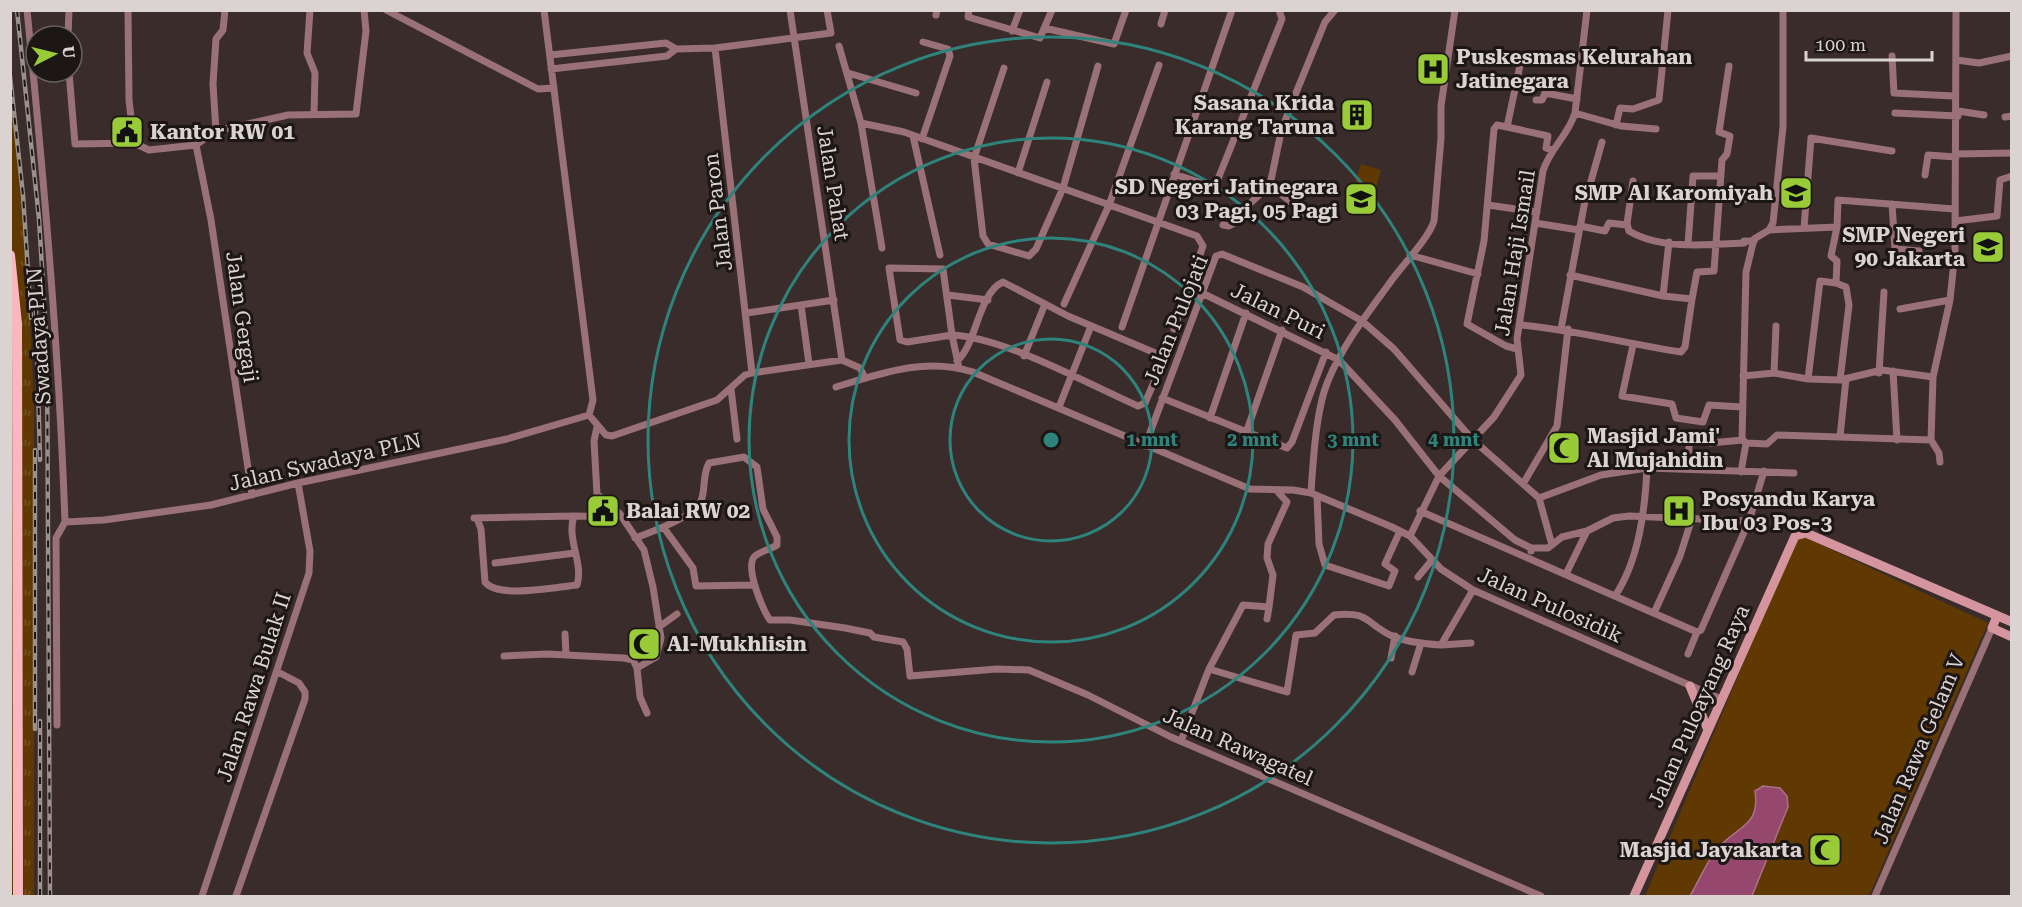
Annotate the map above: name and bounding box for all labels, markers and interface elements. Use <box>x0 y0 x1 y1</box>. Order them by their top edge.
north arrow <box>24 24 84 84</box>
scale bar <box>1806 24 1932 62</box>
text: 100 m <box>1815 34 1866 55</box>
text: U <box>58 45 79 60</box>
place label: Puskesmas Kelurahan Jatinegara <box>1456 45 1692 93</box>
hospital icon: Puskesmas Kelurahan Jatinegara <box>1415 51 1451 87</box>
place label: Sasana Krida Karang Taruna <box>1175 91 1335 139</box>
building icon: Sasana Krida Karang Taruna <box>1339 97 1375 133</box>
public building icon: Kantor RW 01 <box>109 114 145 150</box>
place label: Kantor RW 01 <box>150 120 295 144</box>
street label: Jalan Pahat <box>812 124 854 242</box>
street label: Jalan Paron <box>699 151 737 272</box>
street label: Jalan Haji Ismail <box>1490 168 1540 338</box>
place label: SD Negeri Jatinegara 03 Pagi, 05 Pagi <box>1115 175 1339 223</box>
school or university icon: SMP Al Karomiyah <box>1778 175 1814 211</box>
school or university icon: SD Negeri Jatinegara 03 Pagi, 05 Pagi <box>1343 181 1379 217</box>
place label: SMP Al Karomiyah <box>1575 181 1773 205</box>
place label: SMP Negeri 90 Jakarta <box>1842 223 1966 271</box>
school or university icon: SMP Negeri 90 Jakarta <box>1970 229 2006 265</box>
street label: Jalan Gergaji <box>221 250 263 384</box>
street label: Jalan Pulojati <box>1139 251 1213 388</box>
street label: Swadaya PLN <box>22 266 56 405</box>
street label: Jalan Puri <box>1227 278 1329 344</box>
place label: Masjid Jami' Al Mujahidin <box>1587 424 1723 472</box>
street label: Jalan Swadaya PLN <box>226 428 424 496</box>
text: 1 mnt <box>1126 429 1178 450</box>
text: 2 mnt <box>1227 429 1279 450</box>
text: 3 mnt <box>1327 429 1379 450</box>
text: 4 mnt <box>1428 429 1480 450</box>
centre of rings <box>1041 430 1061 450</box>
mosque icon: Masjid Jami' Al Mujahidin <box>1546 430 1582 466</box>
place label: Posyandu Karya Ibu 03 Pos-3 <box>1702 487 1876 535</box>
public building icon: Balai RW 02 <box>585 493 621 529</box>
hospital icon: Posyandu Karya Ibu 03 Pos-3 <box>1661 493 1697 529</box>
place label: Balai RW 02 <box>626 499 750 523</box>
street label: Jalan Pulosidik <box>1474 562 1626 648</box>
street label: Jalan Rawa Bulak II <box>212 589 296 785</box>
street label: Jalan Puloayang Raya <box>1643 600 1755 811</box>
mosque icon: Al-Mukhlisin <box>626 626 662 662</box>
place label: Al-Mukhlisin <box>667 632 807 656</box>
street label: Jalan Rawa Gelam V <box>1868 650 1970 847</box>
street label: Jalan Rawagatel <box>1159 703 1317 791</box>
mosque icon: Masjid Jayakarta <box>1807 832 1843 868</box>
place label: Masjid Jayakarta <box>1620 838 1803 862</box>

